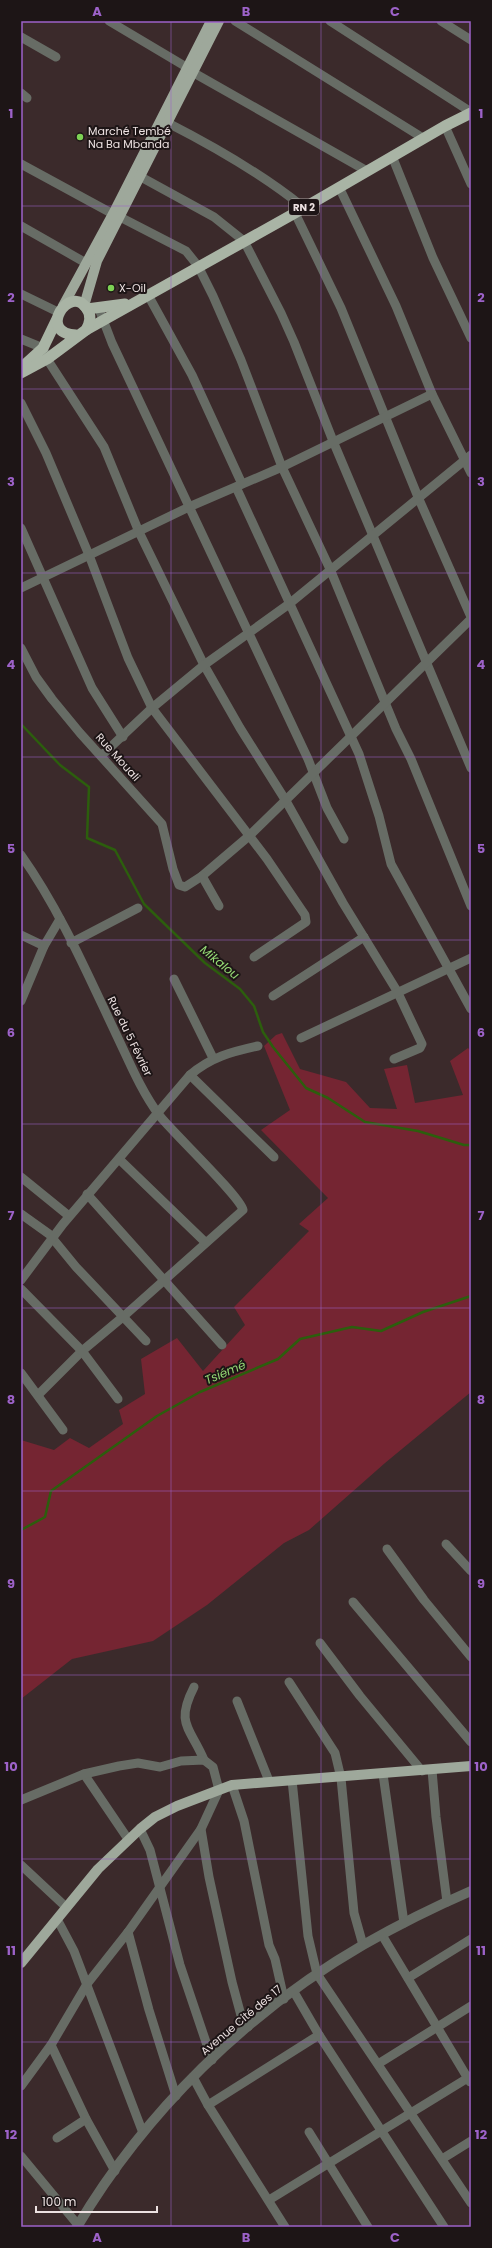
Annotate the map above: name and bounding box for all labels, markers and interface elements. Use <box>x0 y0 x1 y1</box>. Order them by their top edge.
text: A <box>92 2 102 21</box>
text: B <box>242 2 251 21</box>
text: C <box>390 2 400 21</box>
text: 1 <box>9 104 13 123</box>
text: 1 <box>479 104 483 123</box>
place label: Marché Tembé Na Ba Mbanda <box>88 123 171 152</box>
marker: Marché Tembé Na Ba Mbanda <box>75 132 85 142</box>
road number: RN 2 <box>289 199 319 215</box>
place label: X-Oil <box>119 280 146 296</box>
marker: X-Oil <box>106 283 116 293</box>
text: 2 <box>7 288 15 307</box>
text: 2 <box>477 288 485 307</box>
text: 3 <box>7 472 15 491</box>
text: 3 <box>477 472 485 491</box>
text: 4 <box>7 655 16 674</box>
text: 4 <box>477 655 486 674</box>
street label: Rue Mouali <box>92 729 144 785</box>
text: 5 <box>7 839 15 858</box>
text: 5 <box>477 839 485 858</box>
water label: Mikalou <box>197 941 243 983</box>
street label: Rue du 5 Février <box>104 993 156 1079</box>
text: 6 <box>7 1023 15 1042</box>
text: 6 <box>477 1023 485 1042</box>
text: 7 <box>8 1206 15 1225</box>
text: 7 <box>478 1206 485 1225</box>
water label: Tsiémé <box>202 1356 249 1388</box>
text: 8 <box>7 1390 15 1409</box>
text: 8 <box>477 1390 485 1409</box>
text: 9 <box>7 1574 15 1593</box>
text: 9 <box>477 1574 485 1593</box>
text: 10 <box>4 1757 18 1776</box>
text: 10 <box>474 1757 488 1776</box>
text: 11 <box>6 1941 16 1960</box>
text: 11 <box>476 1941 486 1960</box>
street label: Avenue Cité des 17 <box>197 1981 285 2059</box>
text: 12 <box>5 2125 18 2144</box>
text: 12 <box>475 2125 488 2144</box>
scale bar <box>36 2188 157 2214</box>
text: 100 m <box>42 2193 76 2210</box>
text: A <box>92 2228 102 2247</box>
text: B <box>242 2228 251 2247</box>
text: C <box>390 2228 400 2247</box>

